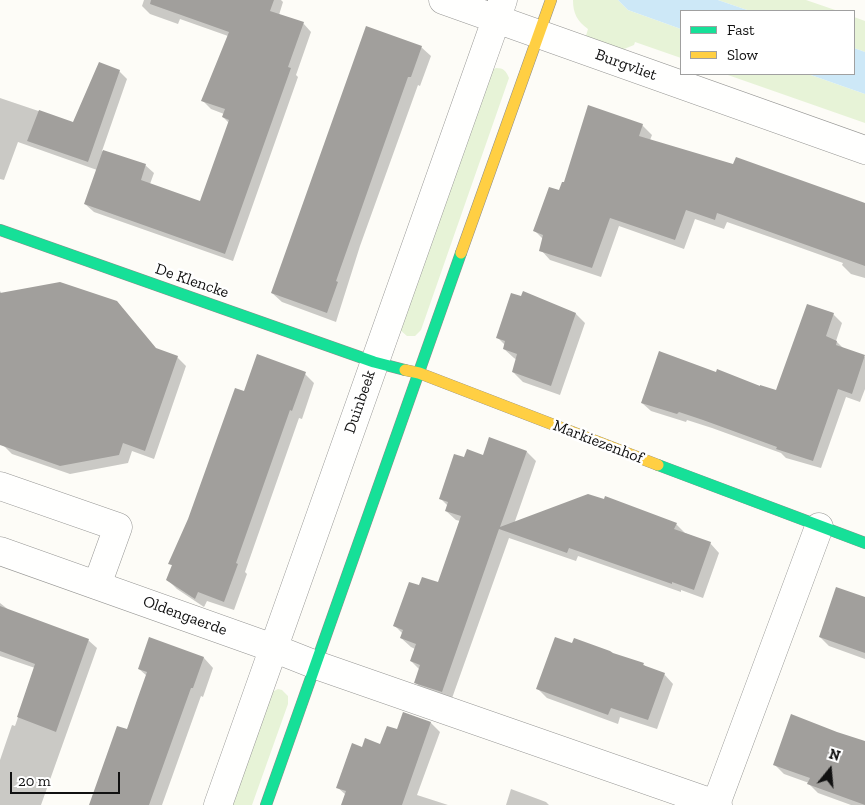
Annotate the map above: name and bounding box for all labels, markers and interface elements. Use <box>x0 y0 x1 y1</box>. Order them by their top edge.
legend <box>680 10 855 75</box>
text: Fast <box>727 21 755 39</box>
street label: Burgvliet <box>593 45 659 85</box>
text: Slow <box>727 46 758 64</box>
street label: De Klencke <box>153 259 231 303</box>
street label: Duinbeek <box>340 368 380 436</box>
street label: Markiezenhof <box>550 416 646 468</box>
street label: Oldengaerde <box>140 592 230 640</box>
north arrow <box>805 745 855 795</box>
text: N <box>827 745 842 765</box>
scale bar <box>12 762 122 794</box>
text: 20 m <box>18 772 51 790</box>

